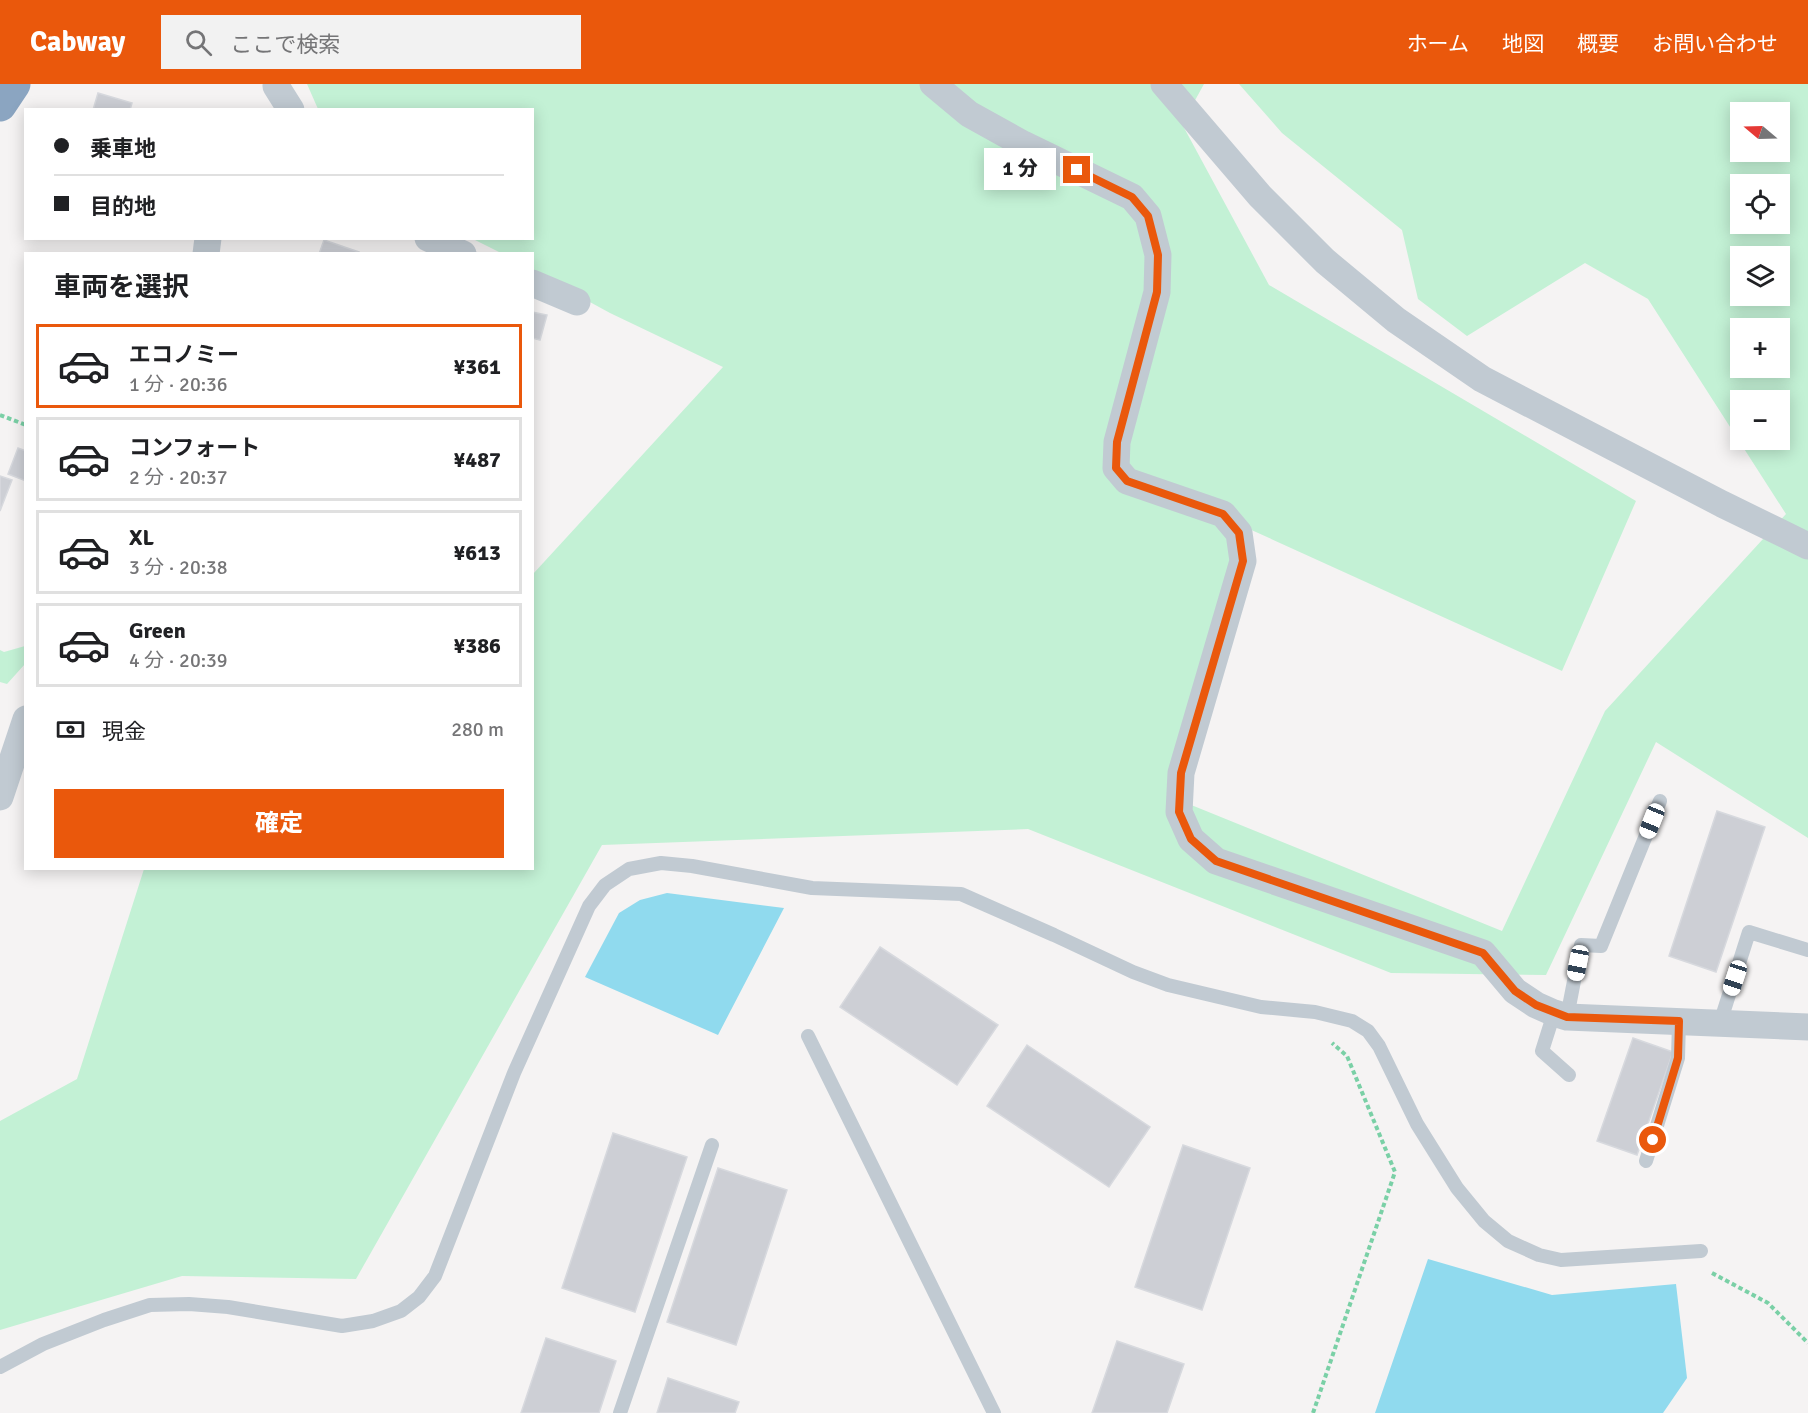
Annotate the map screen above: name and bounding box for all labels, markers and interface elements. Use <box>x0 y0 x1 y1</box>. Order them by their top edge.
search box <box>161 15 581 69</box>
text: Cabway <box>30 25 125 59</box>
icon: search <box>182 26 215 59</box>
text: ここで検索 <box>230 31 340 58</box>
text: ホーム <box>1407 31 1469 57</box>
text: 地図 <box>1502 31 1544 57</box>
text: 概要 <box>1577 31 1619 57</box>
text: お問い合わせ <box>1652 31 1778 57</box>
north arrow <box>1730 102 1790 162</box>
map controls <box>1730 102 1790 450</box>
text: 乗車地 <box>90 135 156 162</box>
callout: 1 分 <box>984 149 1056 191</box>
text: 1 分 <box>1002 156 1038 181</box>
route end <box>1063 156 1090 183</box>
button: locate <box>1730 174 1790 234</box>
text: 目的地 <box>90 193 156 220</box>
button: layers <box>1730 246 1790 306</box>
text: 車両を選択 <box>54 271 189 304</box>
button: + <box>1730 318 1790 378</box>
icon: car <box>57 339 111 393</box>
text: エコノミー <box>129 341 239 368</box>
text: ¥361 <box>453 353 501 380</box>
text: 1 分 · 20:36 <box>129 372 228 397</box>
button: − <box>1730 390 1790 450</box>
icon: car <box>57 432 111 486</box>
text: コンフォート <box>129 434 260 461</box>
text: ¥487 <box>453 446 501 473</box>
text: 2 分 · 20:37 <box>129 465 228 490</box>
text: XL <box>129 524 154 551</box>
icon: car <box>57 525 111 579</box>
text: ¥613 <box>453 539 501 566</box>
text: 3 分 · 20:38 <box>129 555 228 580</box>
text: Green <box>129 617 186 644</box>
icon: car <box>57 618 111 672</box>
text: ¥386 <box>453 632 501 659</box>
text: 4 分 · 20:39 <box>129 648 228 673</box>
icon: cash <box>54 713 87 746</box>
text: 280 m <box>451 717 504 742</box>
text: 現金 <box>102 718 146 745</box>
button: 確定 <box>54 789 504 858</box>
car <box>1637 801 1667 841</box>
car <box>1566 944 1590 982</box>
car <box>1721 958 1749 998</box>
route start <box>1639 1126 1666 1153</box>

